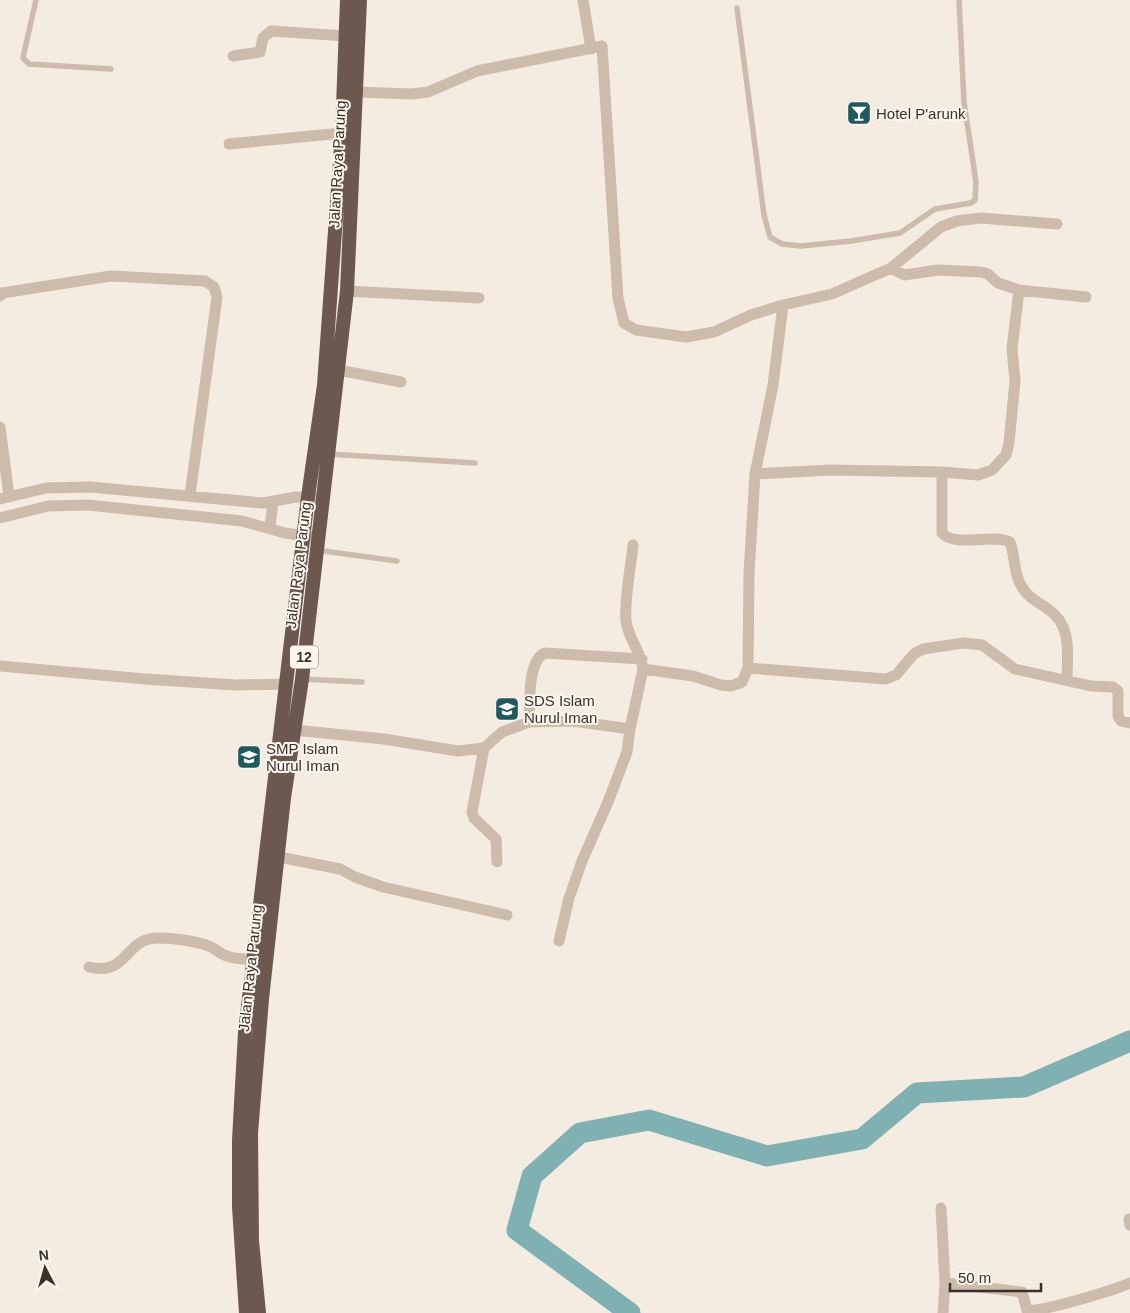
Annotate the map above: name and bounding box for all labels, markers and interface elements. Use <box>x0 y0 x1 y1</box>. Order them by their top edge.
street label: Jalan Raya Parung <box>325 100 349 228</box>
bar icon: Hotel P'arunk <box>846 100 872 126</box>
place label: Hotel P'arunk <box>876 105 966 122</box>
street label: Jalan Raya Parung <box>282 501 314 629</box>
road number: 12 <box>290 646 318 669</box>
place label: SDS Islam Nurul Iman <box>524 692 597 726</box>
school or university icon: SDS Islam Nurul Iman <box>494 696 520 722</box>
place label: SMP Islam Nurul Iman <box>266 740 339 774</box>
school or university icon: SMP Islam Nurul Iman <box>236 744 262 770</box>
street label: Jalan Raya Parung <box>235 904 265 1032</box>
north arrow <box>20 1243 70 1293</box>
text: N <box>38 1247 50 1264</box>
scale bar <box>950 1260 1041 1292</box>
text: 50 m <box>958 1269 991 1286</box>

